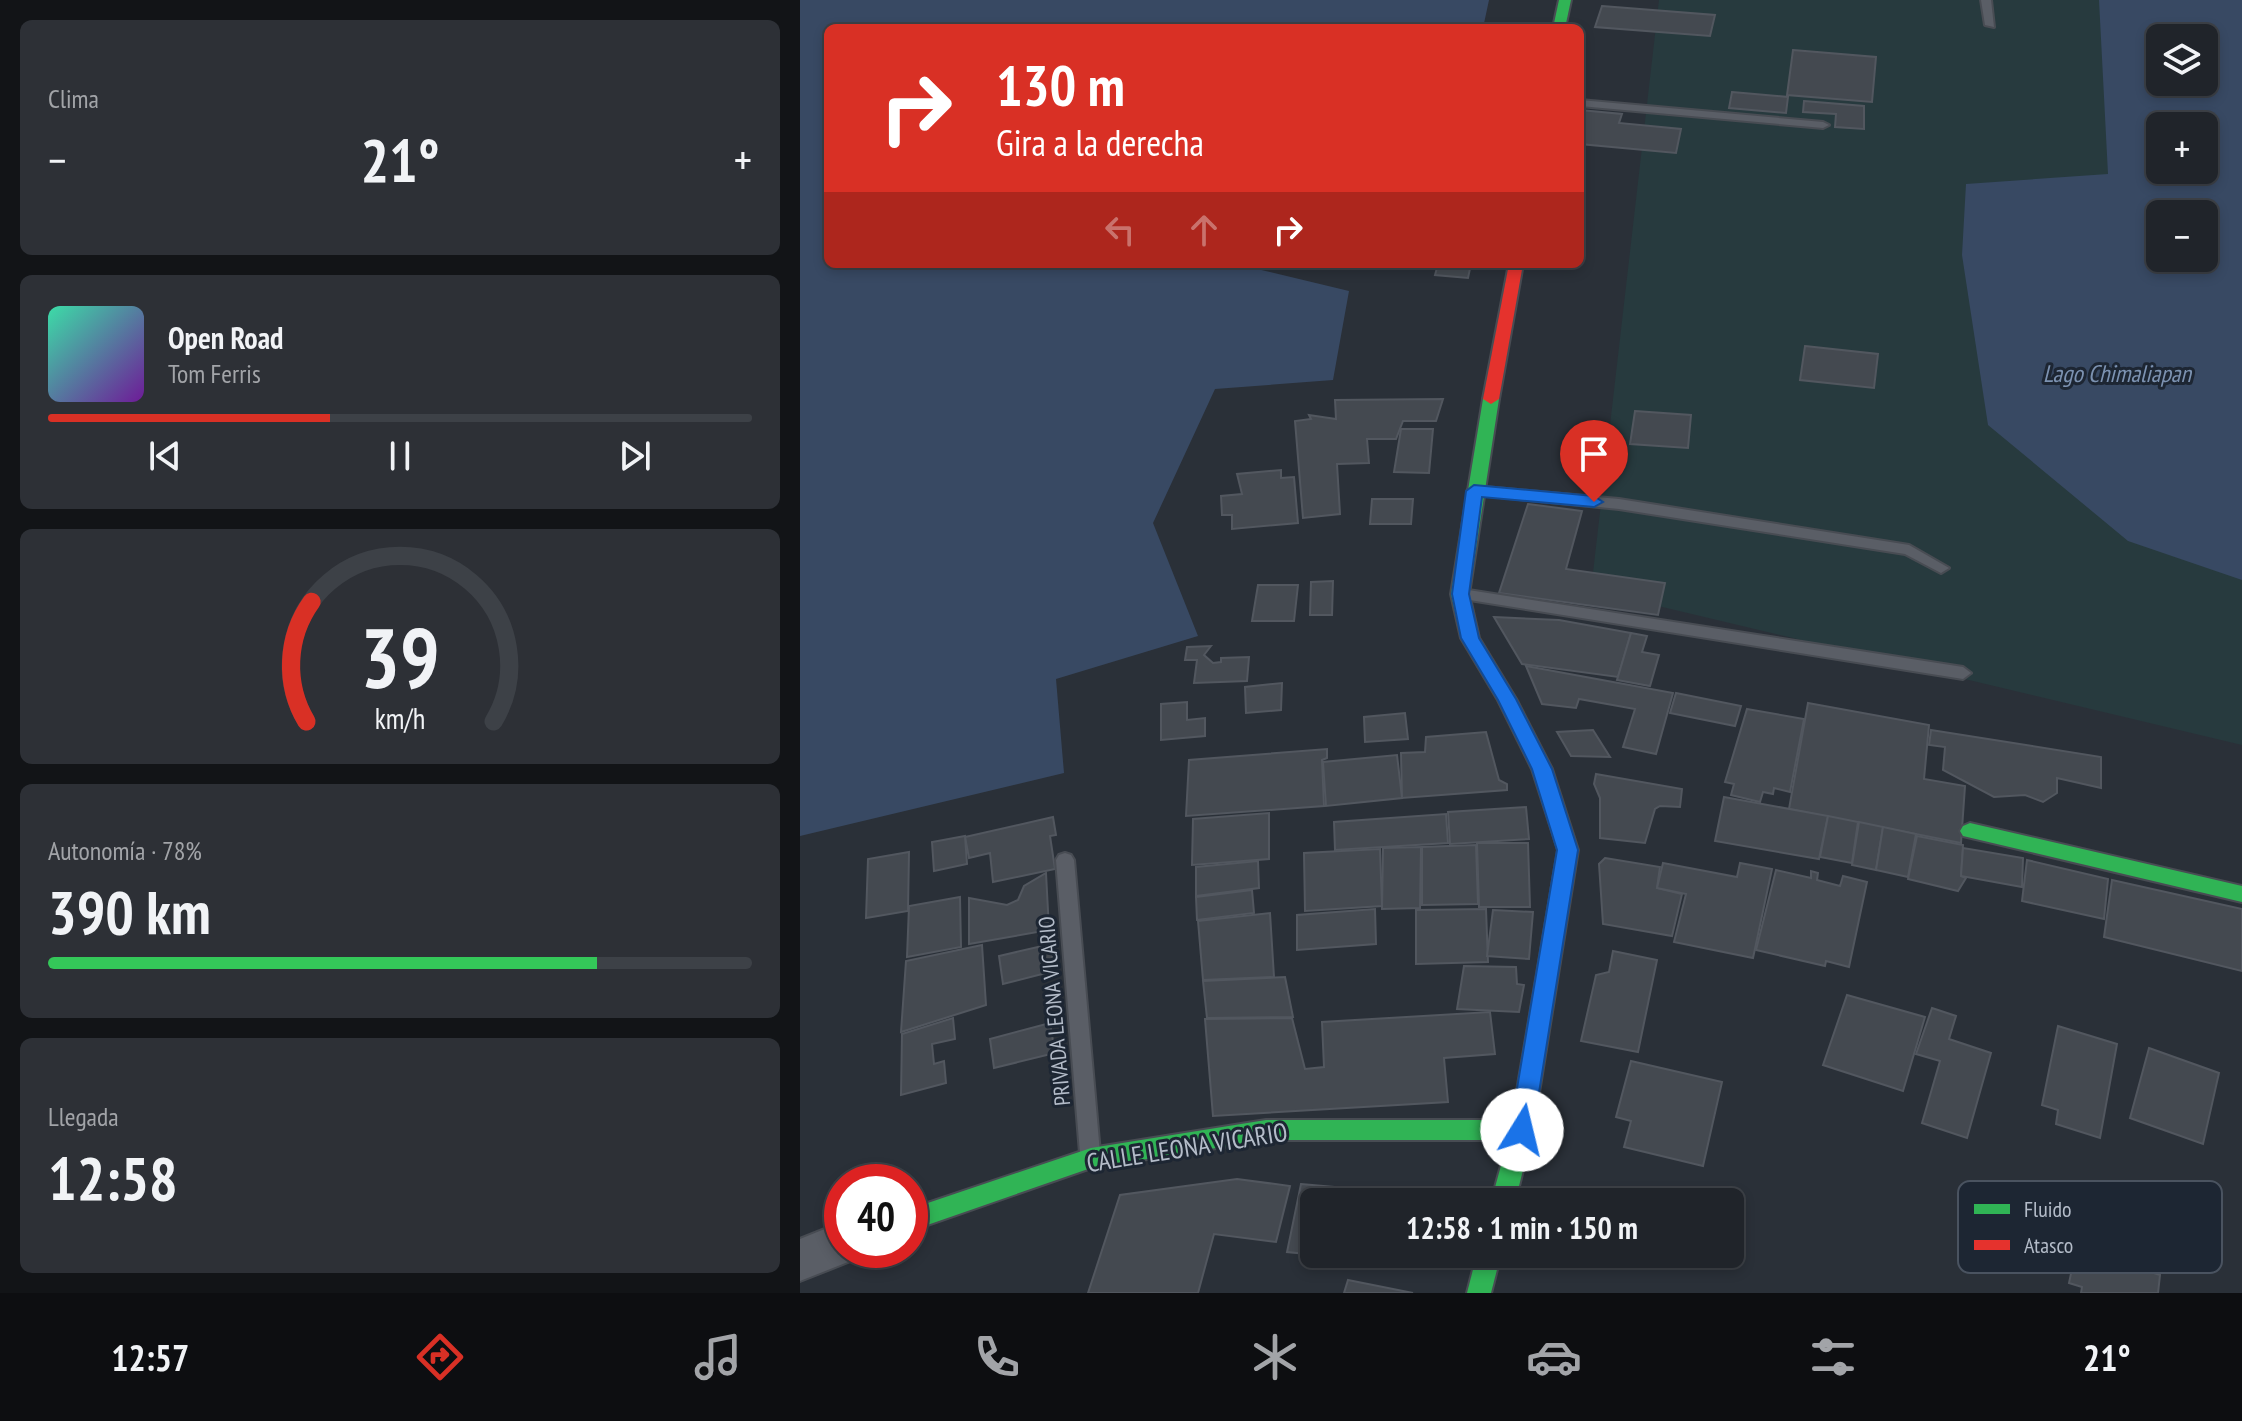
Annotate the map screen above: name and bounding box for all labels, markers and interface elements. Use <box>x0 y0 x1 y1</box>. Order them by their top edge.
map controls <box>2146 24 2218 272</box>
button: layers <box>2146 24 2218 96</box>
text: 130 m <box>996 49 1125 121</box>
icon: right <box>864 56 968 160</box>
text: Clima <box>48 82 99 115</box>
button: + <box>2146 112 2218 184</box>
text: Gira a la derecha <box>996 119 1204 166</box>
text: 21° <box>360 121 440 199</box>
text: − <box>48 131 66 188</box>
text: + <box>734 131 752 188</box>
button: − <box>2146 200 2218 272</box>
icon: left <box>1098 208 1142 252</box>
icon: ahead <box>1182 208 1226 252</box>
icon: right <box>1266 208 1310 252</box>
text: Open Road <box>168 318 283 357</box>
text: Tom Ferris <box>168 357 261 390</box>
water label: Lago Chimaliapan <box>2043 358 2192 389</box>
pin <box>1560 420 1628 502</box>
icon: arrive <box>1572 432 1616 476</box>
icon: previous <box>143 434 187 478</box>
icon: pause <box>378 434 422 478</box>
icon: next <box>613 434 657 478</box>
text: 39 <box>360 603 440 711</box>
text: km/h <box>375 701 425 738</box>
text: Autonomía · 78% <box>48 834 202 867</box>
text: 390 km <box>48 873 211 951</box>
street label: PRIVADA LEONA VICARIO <box>1032 915 1076 1107</box>
position arrow <box>1480 1088 1564 1172</box>
text: Llegada <box>48 1100 119 1133</box>
street label: CALLE LEONA VICARIO <box>1084 1115 1290 1179</box>
text: 12:58 <box>48 1139 178 1217</box>
speed limit sign: 40 <box>824 1164 928 1268</box>
legend <box>1958 1181 2222 1273</box>
text: Fluido <box>2024 1195 2072 1223</box>
text: 12:58 · 1 min · 150 m <box>1406 1208 1638 1247</box>
text: Atasco <box>2024 1231 2073 1259</box>
icon: directions <box>412 1329 468 1385</box>
icon: music <box>690 1329 746 1385</box>
icon: phone <box>969 1329 1025 1385</box>
icon: climate <box>1247 1329 1303 1385</box>
icon: car <box>1526 1329 1582 1385</box>
icon: filters <box>1805 1329 1861 1385</box>
text: 12:57 <box>111 1334 189 1381</box>
text: 21° <box>2083 1334 2131 1381</box>

